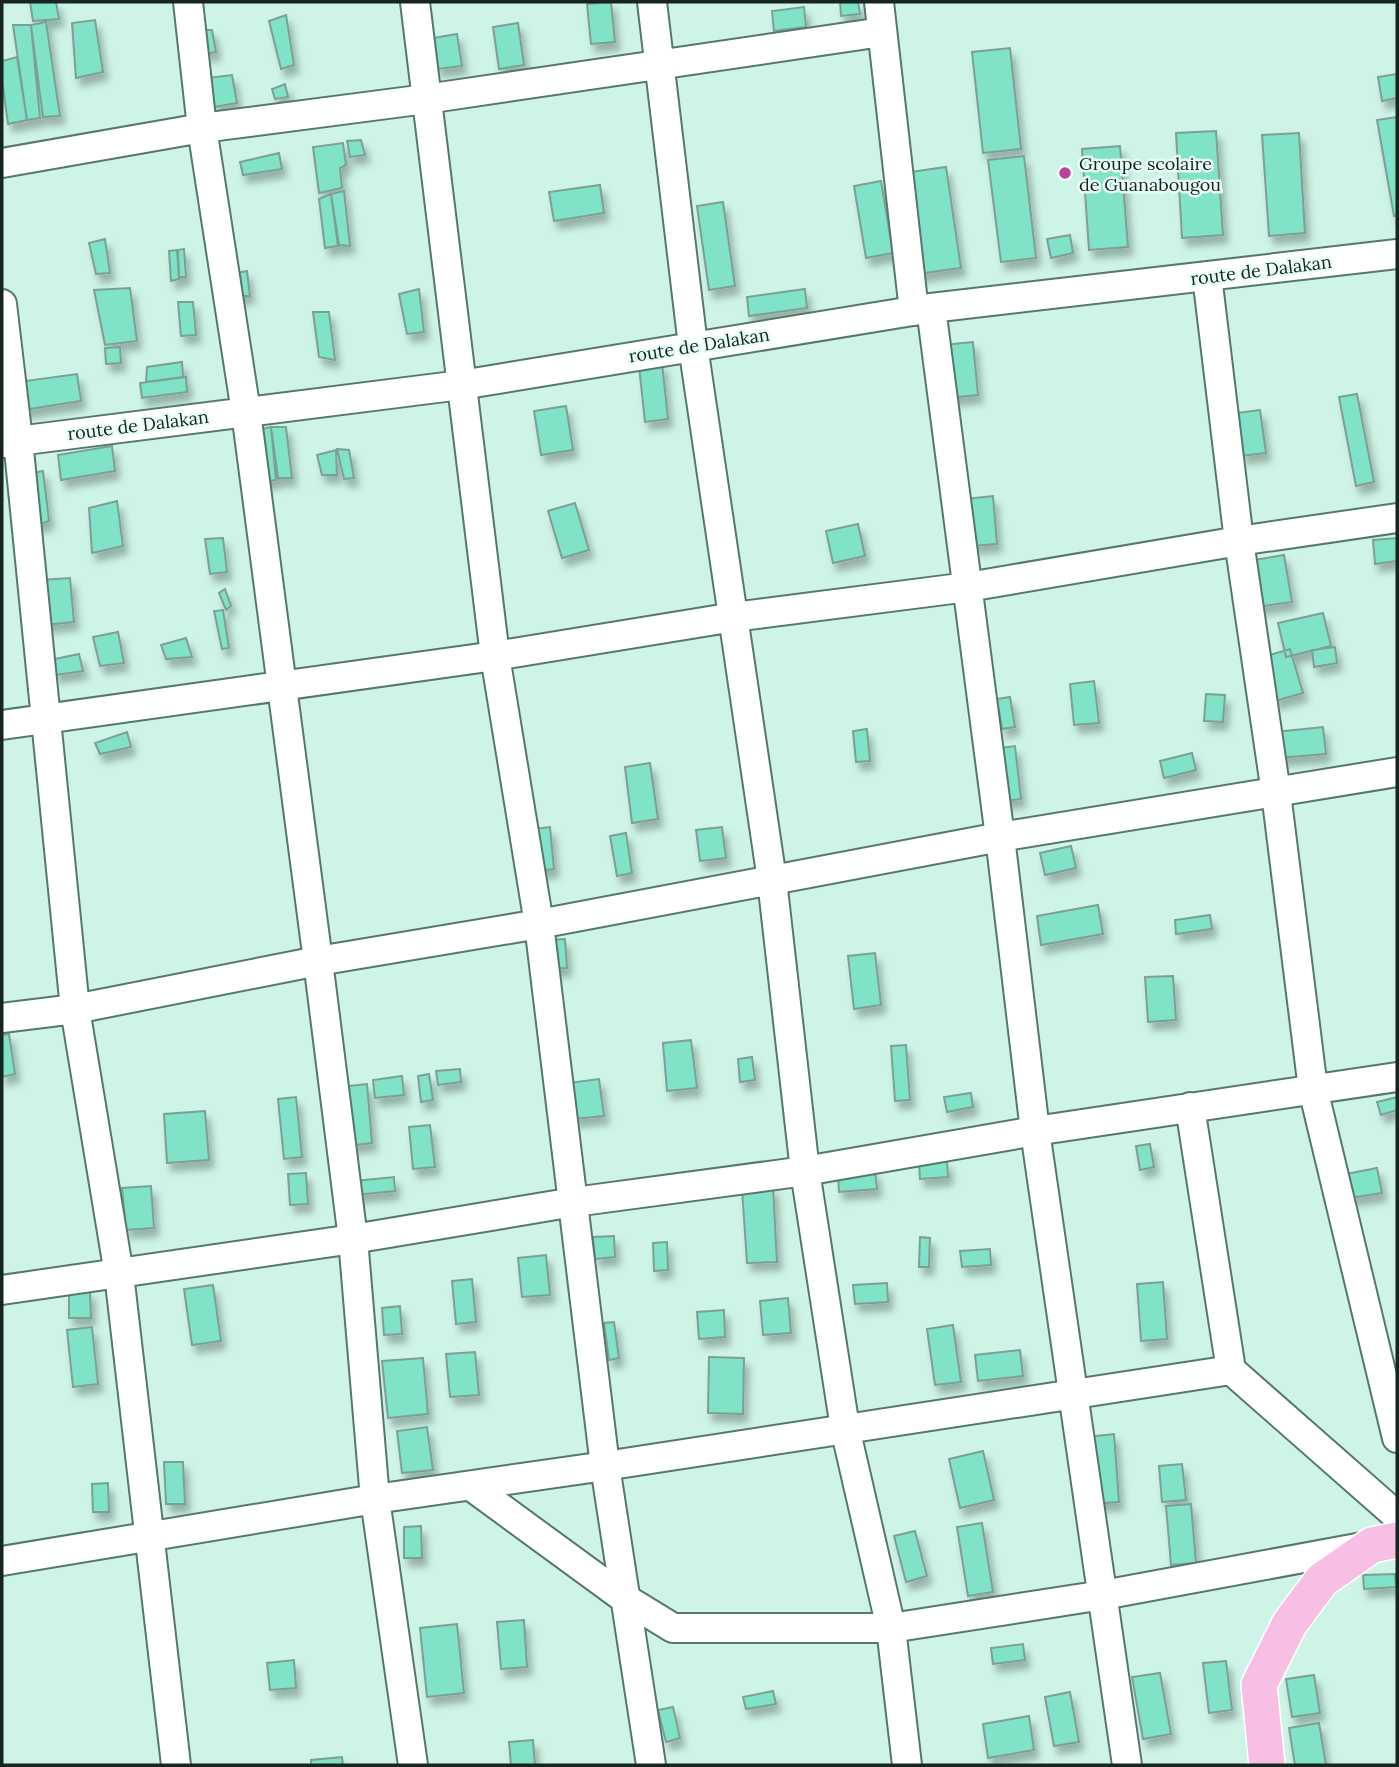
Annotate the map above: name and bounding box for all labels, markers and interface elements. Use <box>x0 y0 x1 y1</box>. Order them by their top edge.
place label: Groupe scolaire de Guanabougou <box>1079 152 1221 196</box>
marker: Groupe scolaire de Guanabougou <box>1057 165 1073 181</box>
street label: route de Dalakan <box>1189 250 1333 290</box>
street label: route de Dalakan <box>627 322 771 367</box>
street label: route de Dalakan <box>66 405 210 445</box>

